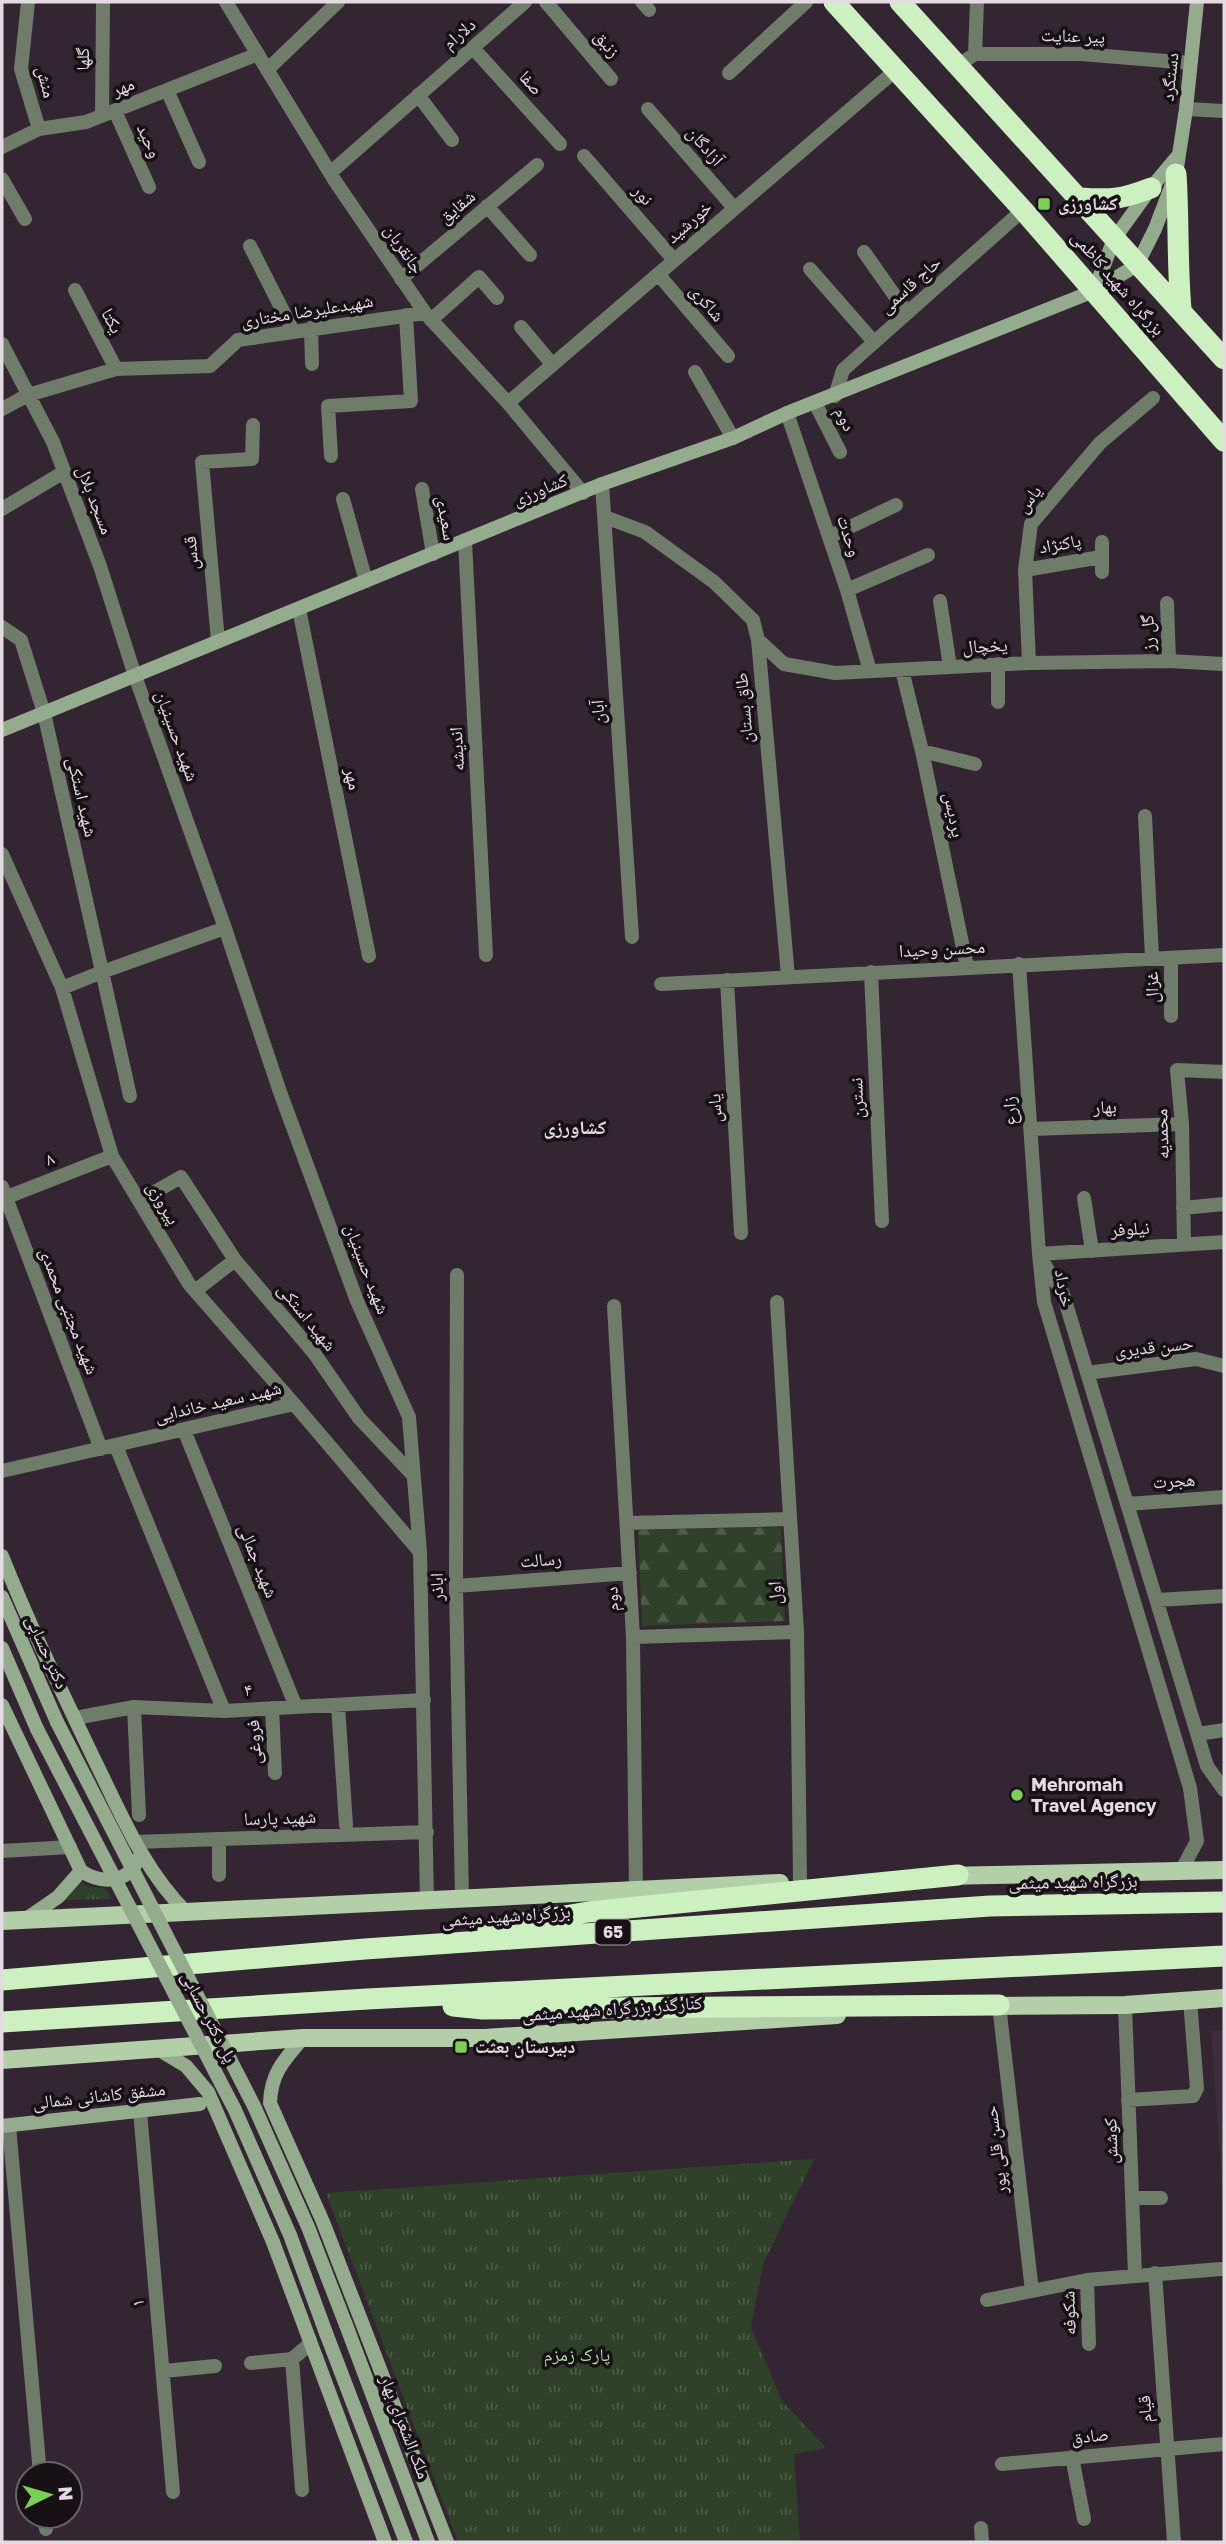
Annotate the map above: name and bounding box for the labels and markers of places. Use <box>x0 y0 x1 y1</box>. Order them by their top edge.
place label: کشاورزی <box>1058 192 1118 215</box>
marker: کشاورزی <box>1036 196 1052 212</box>
place label: Mehromah Travel Agency <box>1031 1773 1157 1816</box>
marker: Mehromah Travel Agency <box>1009 1787 1025 1803</box>
place label: دبیرستان بعثت <box>475 2035 575 2058</box>
marker: دبیرستان بعثت <box>453 2039 469 2055</box>

